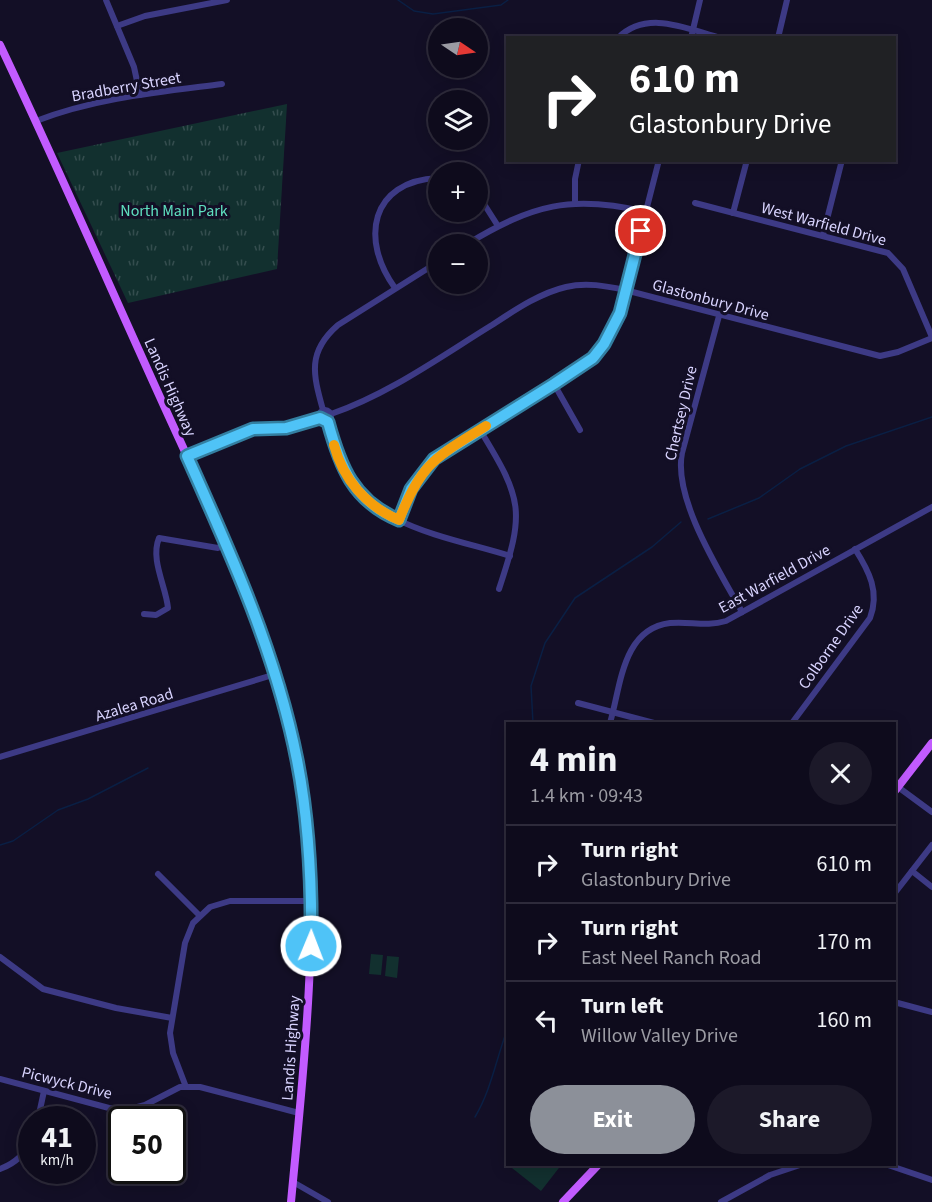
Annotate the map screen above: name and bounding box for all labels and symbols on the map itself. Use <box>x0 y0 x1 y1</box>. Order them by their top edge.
north arrow <box>428 18 488 78</box>
street label: Bradberry Street <box>70 66 183 107</box>
street label: West Warfield Drive <box>759 197 889 251</box>
park label: North Main Park <box>120 200 228 222</box>
pin <box>615 205 666 256</box>
street label: Glastonbury Drive <box>650 274 772 326</box>
street label: Landis Highway <box>139 335 202 440</box>
street label: Chertsey Drive <box>659 364 703 463</box>
street label: East Warfield Drive <box>715 539 834 619</box>
street label: Colborne Drive <box>793 599 868 694</box>
street label: Azalea Road <box>93 683 176 727</box>
position arrow <box>279 914 343 978</box>
street label: Landis Highway <box>276 994 306 1101</box>
street label: Picwyck Drive <box>19 1061 114 1105</box>
speed limit sign: 50 <box>108 1106 186 1184</box>

